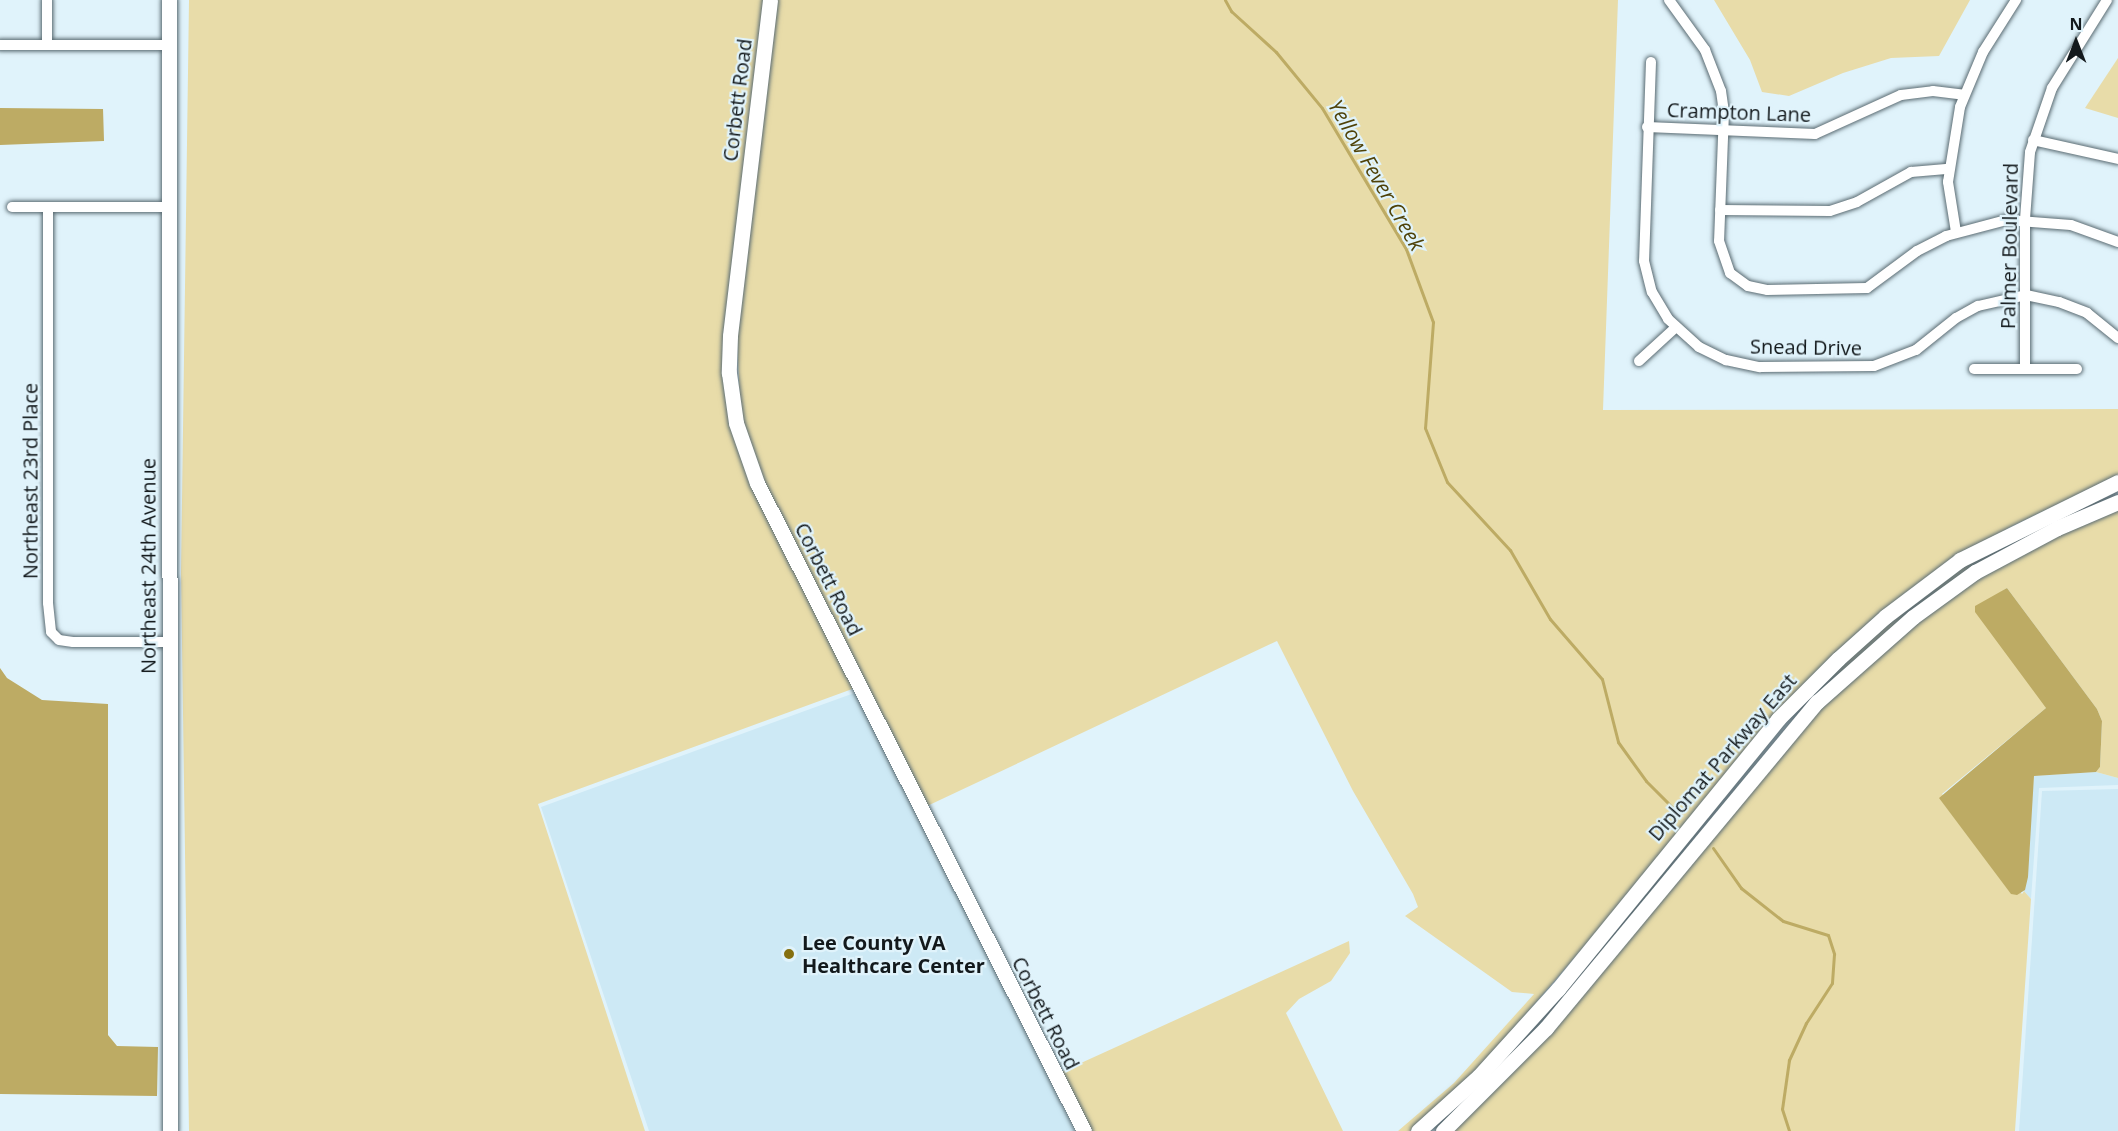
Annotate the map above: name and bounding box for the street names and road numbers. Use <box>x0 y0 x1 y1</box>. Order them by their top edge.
street label: Corbett Road <box>718 37 756 163</box>
street label: Crampton Lane <box>1666 97 1812 127</box>
street label: Palmer Boulevard <box>1996 163 2022 329</box>
street label: Snead Drive <box>1750 334 1862 360</box>
street label: Northeast 23rd Place <box>18 383 42 579</box>
street label: Northeast 24th Avenue <box>136 458 160 674</box>
street label: Corbett Road <box>790 519 868 639</box>
street label: Diplomat Parkway East <box>1643 669 1801 845</box>
street label: Corbett Road <box>1007 953 1085 1073</box>

